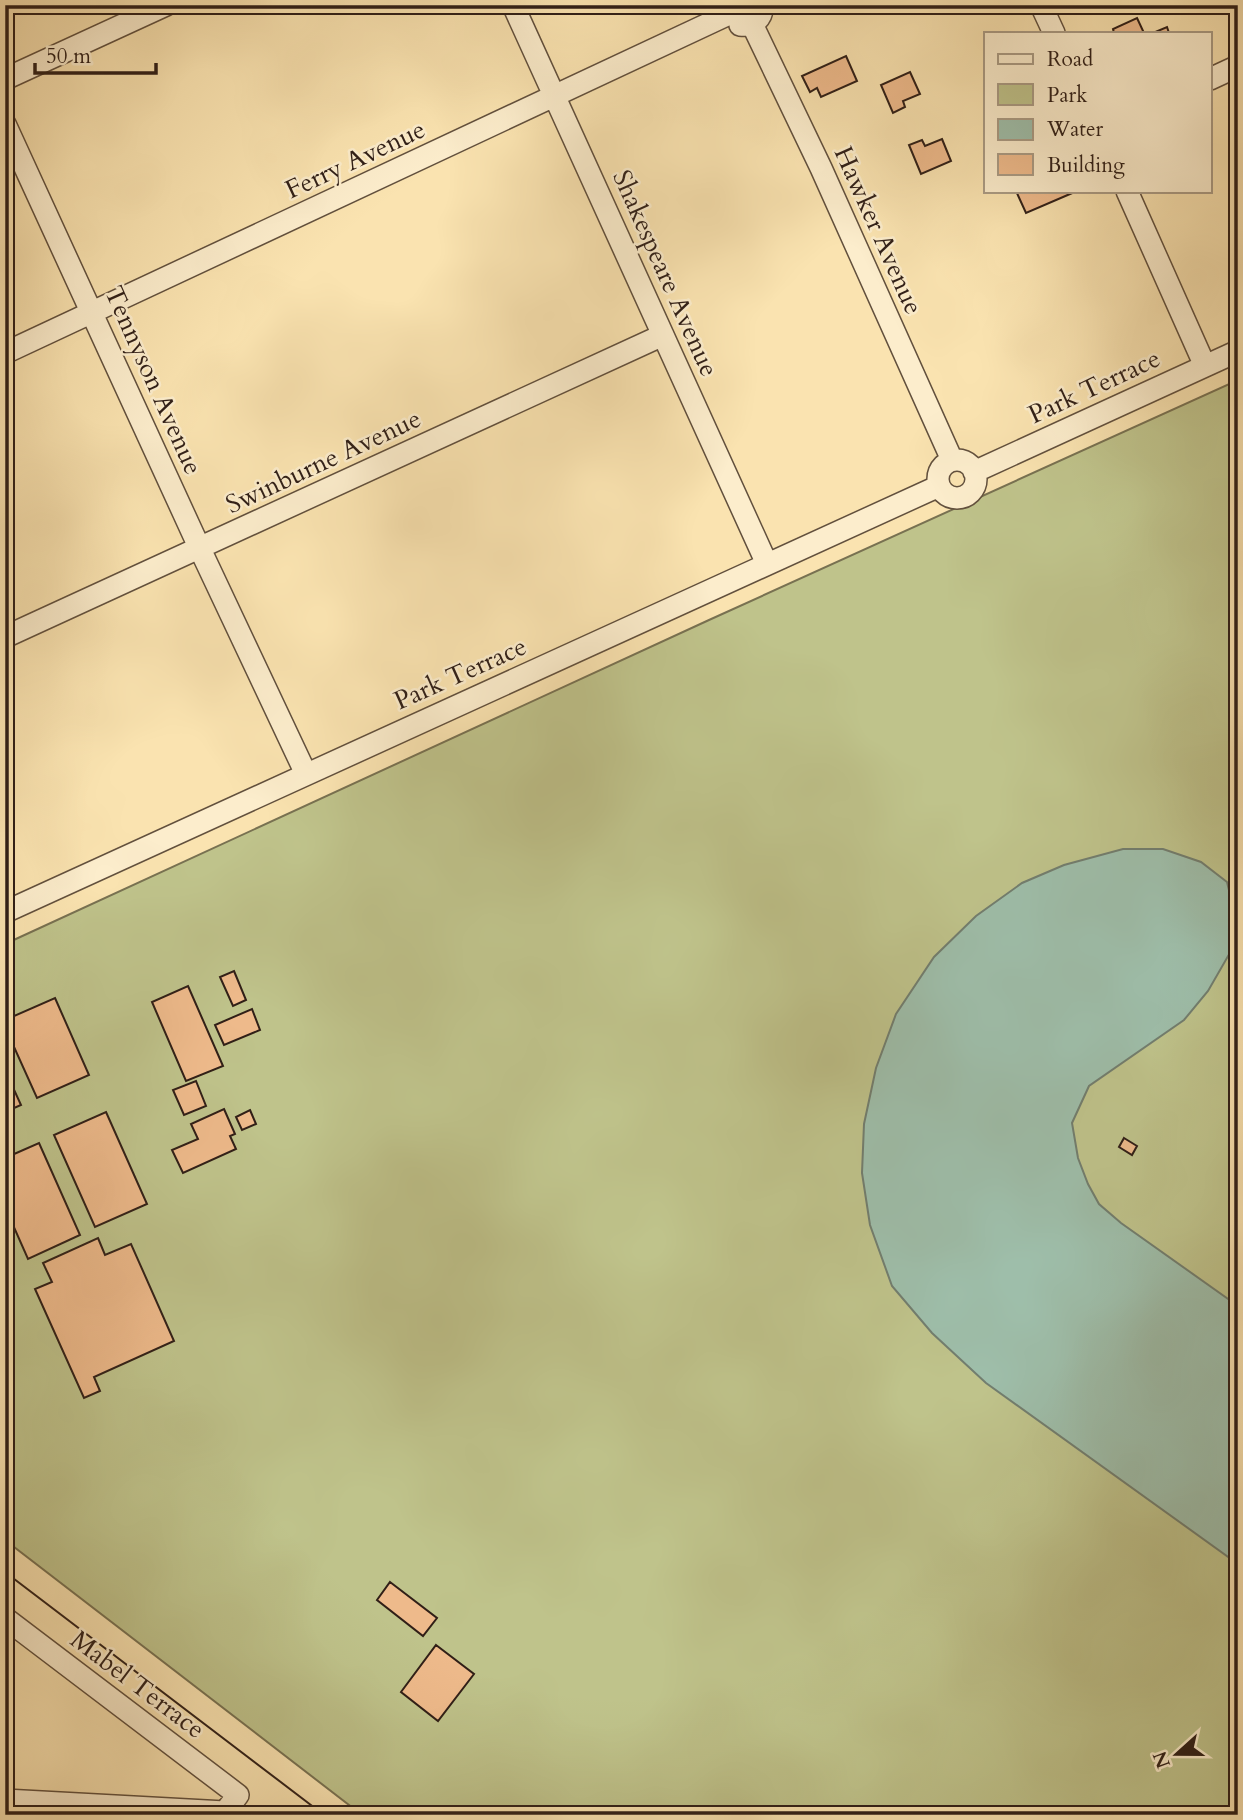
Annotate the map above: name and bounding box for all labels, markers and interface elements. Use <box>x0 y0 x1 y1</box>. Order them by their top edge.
scale bar <box>35 32 156 76</box>
legend <box>984 32 1212 192</box>
text: 50 m <box>46 42 91 71</box>
text: Road <box>1047 45 1093 74</box>
text: Park <box>1047 81 1088 110</box>
street label: Ferry Avenue <box>280 112 431 207</box>
text: Water <box>1046 115 1103 144</box>
street label: Hawker Avenue <box>826 141 931 320</box>
text: Building <box>1047 151 1125 180</box>
street label: Shakespeare Avenue <box>604 164 727 382</box>
street label: Tennyson Avenue <box>96 280 211 480</box>
street label: Park Terrace <box>1023 341 1166 432</box>
street label: Swinburne Avenue <box>220 401 426 522</box>
street label: Park Terrace <box>388 629 532 718</box>
street label: Mabel Terrace <box>63 1622 212 1746</box>
north arrow <box>1142 1718 1212 1788</box>
text: N <box>1147 1747 1177 1772</box>

